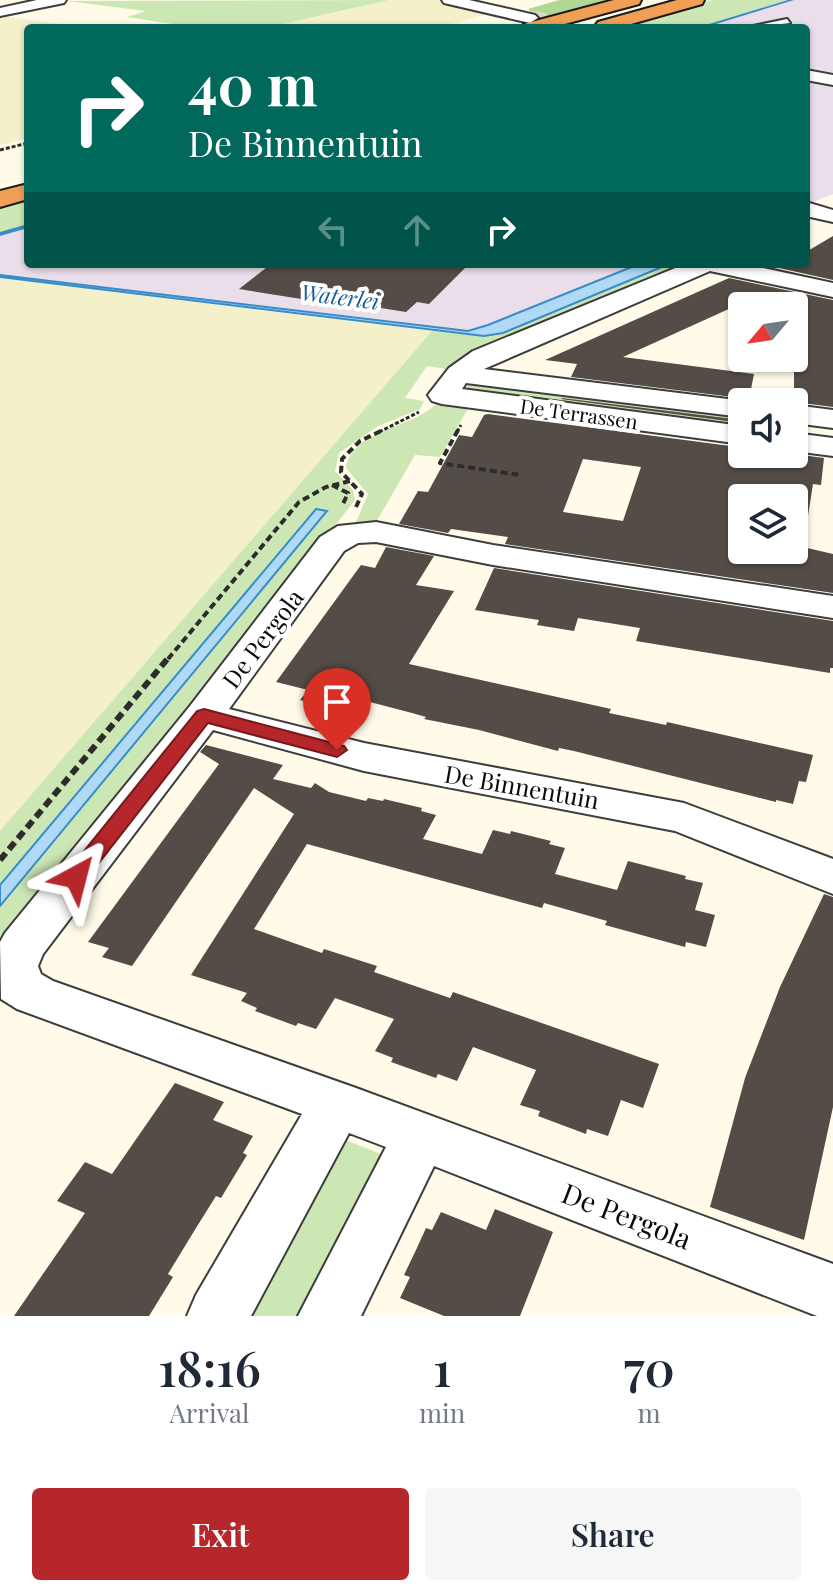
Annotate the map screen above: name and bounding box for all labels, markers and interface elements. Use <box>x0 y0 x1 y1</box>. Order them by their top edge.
text: 40 m <box>188 46 317 121</box>
icon: right <box>56 56 160 160</box>
text: De Binnentuin <box>188 118 422 166</box>
icon: left <box>311 208 355 252</box>
icon: ahead <box>395 208 439 252</box>
icon: right <box>479 208 523 252</box>
water label: Waterlei <box>299 276 381 316</box>
north arrow <box>728 292 808 372</box>
map controls <box>728 292 808 564</box>
button: sound <box>728 388 808 468</box>
street label: De Terrassen <box>518 391 640 435</box>
button: layers <box>728 484 808 564</box>
street label: De Pergola <box>214 582 310 694</box>
pin <box>303 668 371 750</box>
icon: arrive <box>315 680 359 724</box>
street label: De Binnentuin <box>442 757 602 815</box>
position arrow <box>34 835 118 919</box>
street label: De Pergola <box>557 1173 697 1257</box>
text: 18:16 <box>158 1335 261 1399</box>
text: 1 <box>433 1335 451 1399</box>
text: 70 <box>623 1335 675 1399</box>
text: Arrival <box>169 1395 250 1430</box>
text: min <box>419 1395 465 1430</box>
text: m <box>638 1395 661 1430</box>
button: Exit <box>32 1488 409 1580</box>
button: Share <box>425 1488 801 1580</box>

